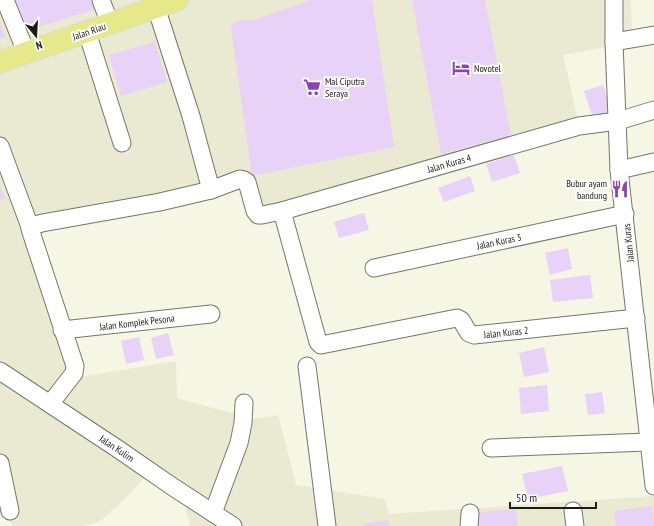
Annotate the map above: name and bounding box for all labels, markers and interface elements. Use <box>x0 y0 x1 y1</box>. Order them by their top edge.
north arrow <box>16 16 56 56</box>
street label: Jalan Riau <box>70 20 108 44</box>
text: N <box>34 38 44 53</box>
hotel icon: Novotel <box>451 58 471 78</box>
place label: Novotel <box>474 62 502 75</box>
place label: Mal Ciputra Seraya <box>325 75 365 100</box>
supermarket icon: Mal Ciputra Seraya <box>302 77 322 97</box>
street label: Jalan Kuras 4 <box>425 151 473 176</box>
place label: Bubur ayam bandung <box>566 177 607 202</box>
restaurant icon: Bubur ayam bandung <box>610 179 630 199</box>
street label: Jalan Kuras <box>620 223 637 264</box>
street label: Jalan Kuras 3 <box>475 230 522 253</box>
street label: Jalan Komplek Pesona <box>98 311 175 334</box>
street label: Jalan Kuras 2 <box>482 324 529 341</box>
street label: Jalan Kulim <box>96 431 137 465</box>
scale bar <box>510 484 596 510</box>
text: 50 m <box>516 490 537 505</box>

